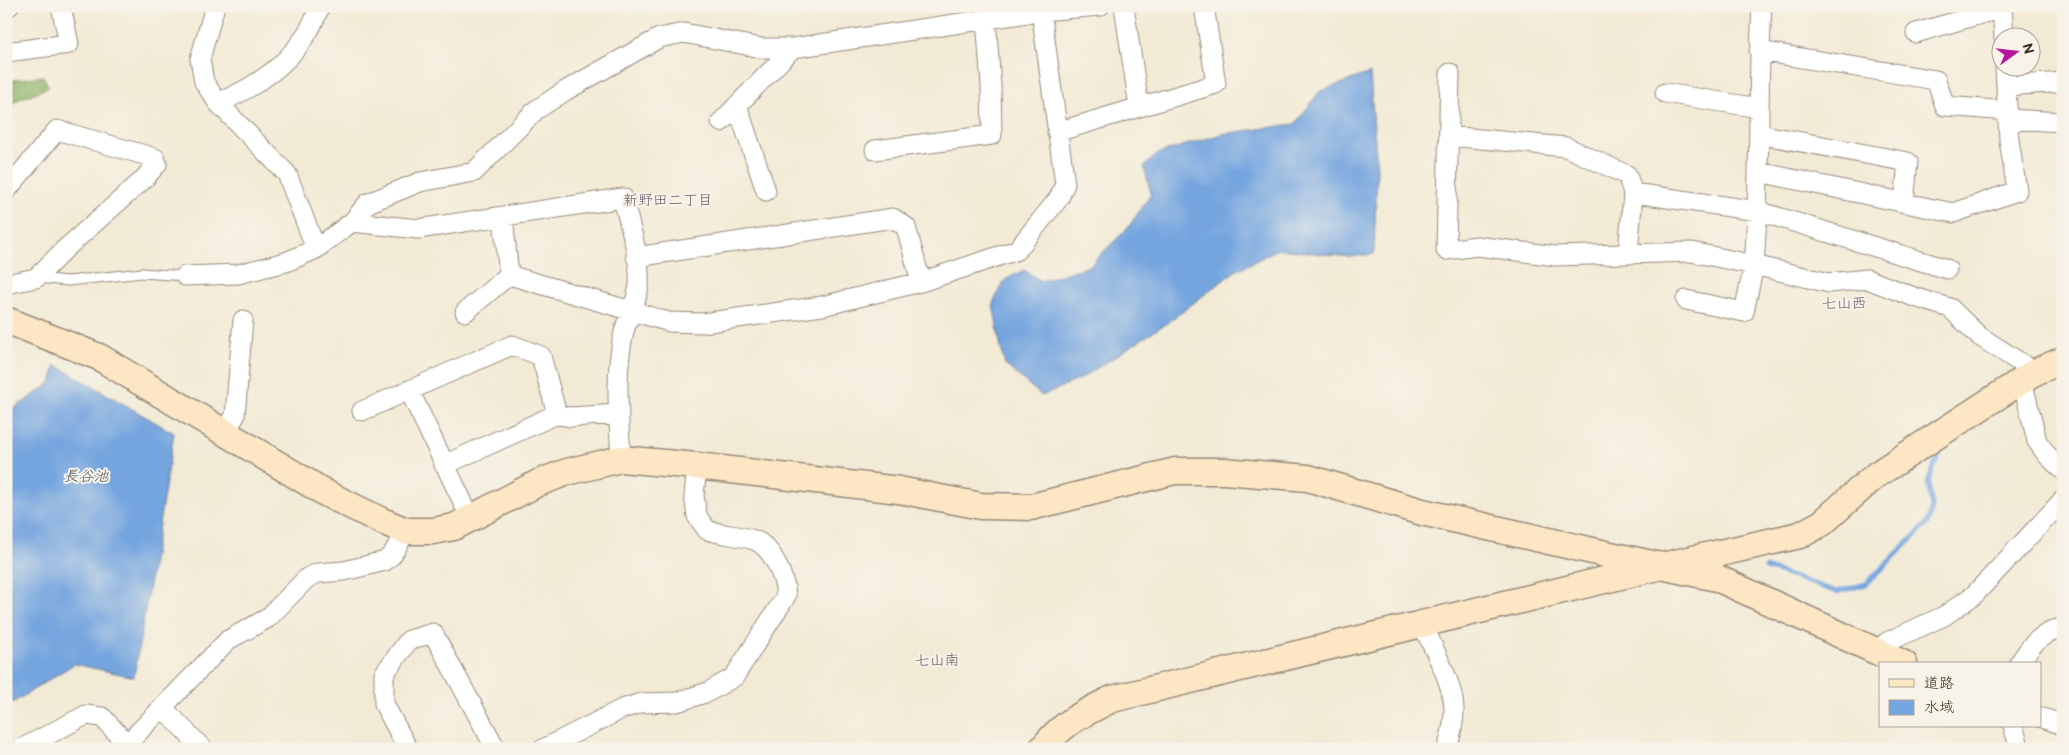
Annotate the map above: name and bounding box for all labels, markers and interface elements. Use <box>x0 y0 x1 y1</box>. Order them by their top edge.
north arrow <box>1992 28 2042 78</box>
text: N <box>2019 41 2038 56</box>
district label: 新野田二丁目 <box>623 191 713 210</box>
district label: 七山西 <box>1821 294 1867 313</box>
water label: 長谷池 <box>63 467 109 486</box>
district label: 七山南 <box>914 651 960 670</box>
legend <box>1879 662 2042 728</box>
text: 道路 <box>1924 674 1954 693</box>
text: 水域 <box>1924 698 1954 717</box>

